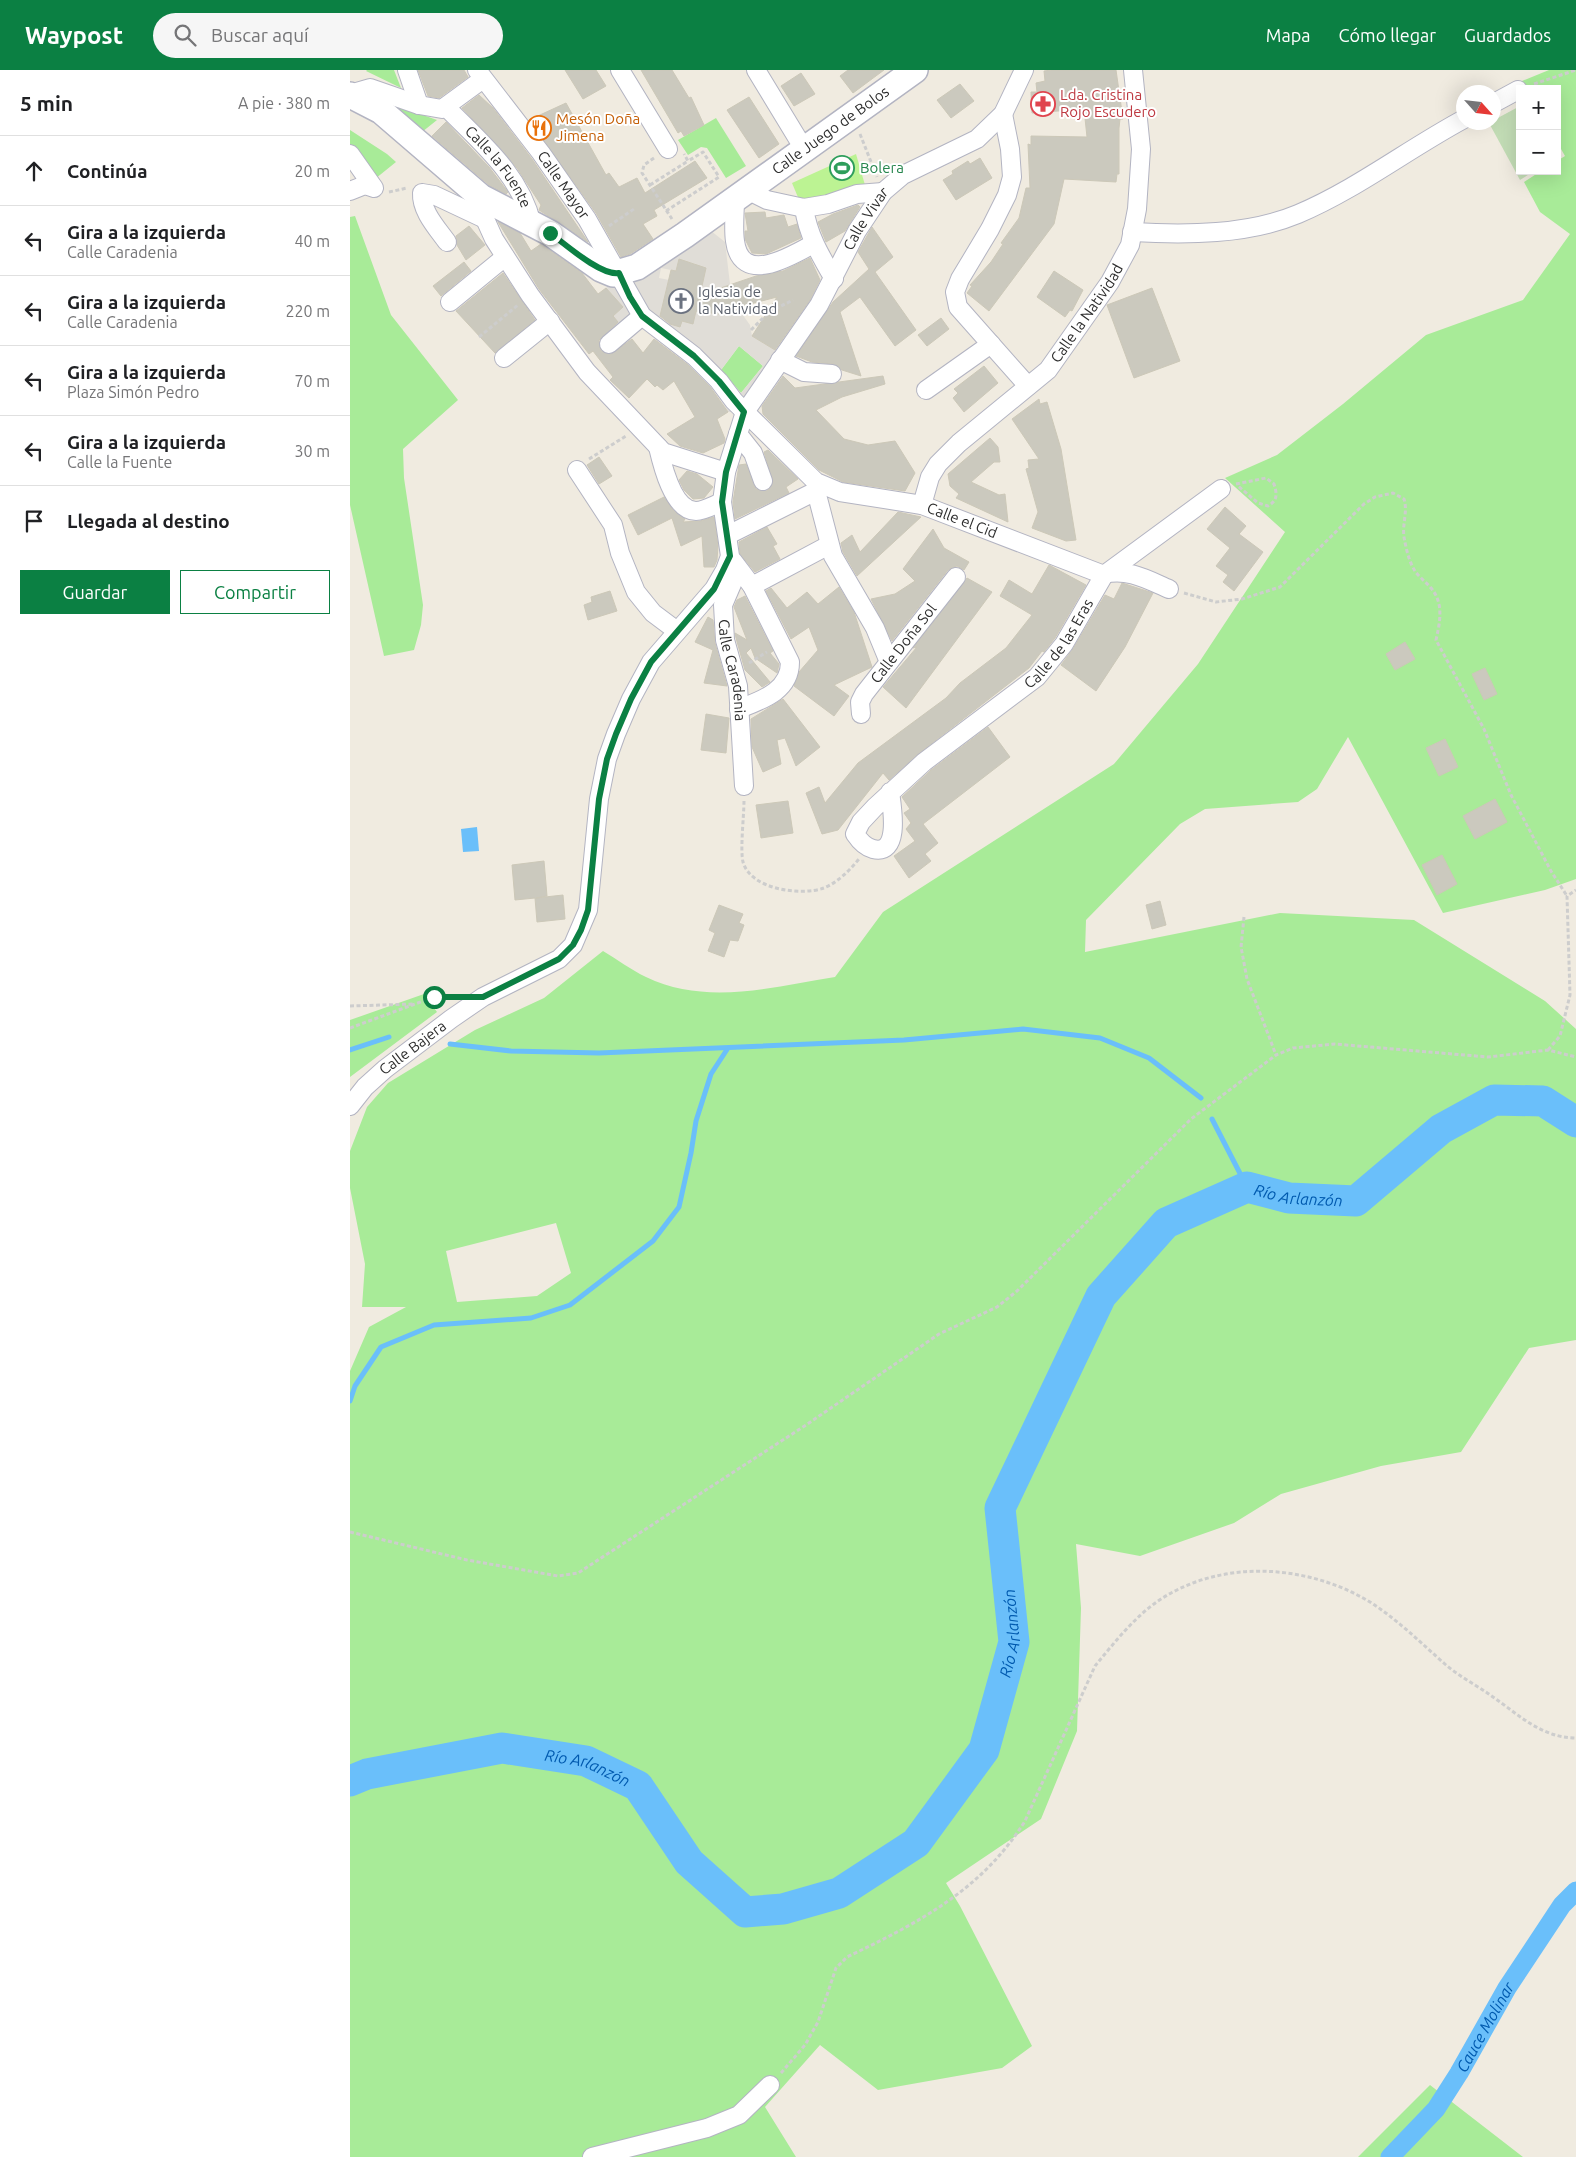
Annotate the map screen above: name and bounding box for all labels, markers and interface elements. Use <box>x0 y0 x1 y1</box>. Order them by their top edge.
search box <box>153 13 503 58</box>
icon: search <box>171 21 199 49</box>
text: Waypost <box>25 22 123 49</box>
text: Buscar aquí <box>211 24 309 46</box>
text: Mapa <box>1266 25 1311 45</box>
text: Cómo llegar <box>1339 25 1436 45</box>
text: Guardados <box>1464 25 1551 45</box>
street label: Calle Juego de Bolos <box>769 82 892 178</box>
north arrow <box>1456 85 1501 130</box>
map controls <box>1516 85 1561 175</box>
button: + <box>1516 85 1561 130</box>
place label: Lda. Cristina Rojo Escudero <box>1060 86 1156 120</box>
text: 5 min <box>20 91 73 115</box>
pharmacy icon: Lda. Cristina Rojo Escudero <box>1030 91 1056 117</box>
text: A pie · 380 m <box>238 94 330 112</box>
place label: Mesón Doña Jimena <box>556 110 640 144</box>
restaurant icon: Mesón Doña Jimena <box>526 115 552 141</box>
street label: Calle la Fuente <box>462 122 535 210</box>
button: − <box>1516 130 1561 175</box>
street label: Calle Mayor <box>534 148 594 222</box>
sports icon: Bolera <box>829 155 855 181</box>
icon: ahead <box>20 157 48 185</box>
place label: Bolera <box>860 159 904 176</box>
text: Continúa <box>67 160 148 182</box>
text: 20 m <box>294 162 330 180</box>
street label: Calle Vivar <box>840 183 891 253</box>
text: Gira a la izquierda <box>67 221 226 243</box>
route end <box>539 222 562 245</box>
icon: left <box>20 227 48 255</box>
text: 40 m <box>294 232 330 250</box>
text: Calle Caradenia <box>67 243 178 261</box>
street label: Calle la Natividad <box>1047 261 1126 366</box>
place label: Iglesia de la Natividad <box>698 283 777 317</box>
church icon: Iglesia de la Natividad <box>668 288 694 314</box>
text: Gira a la izquierda <box>67 291 226 313</box>
icon: left <box>20 297 48 325</box>
text: 220 m <box>285 302 330 320</box>
text: Calle Caradenia <box>67 313 178 331</box>
text: Gira a la izquierda <box>67 361 226 383</box>
icon: left <box>20 367 48 395</box>
text: 70 m <box>294 372 330 390</box>
text: Plaza Simón Pedro <box>67 383 199 401</box>
text: Gira a la izquierda <box>67 431 226 453</box>
icon: left <box>20 437 48 465</box>
text: 30 m <box>294 442 330 460</box>
text: Calle la Fuente <box>67 453 172 471</box>
street label: Calle el Cid <box>925 499 1000 541</box>
icon: arrive <box>20 507 48 535</box>
text: Llegada al destino <box>67 510 230 532</box>
button: Guardar <box>20 570 170 614</box>
button: Compartir <box>180 570 330 614</box>
street label: Calle de las Eras <box>1021 596 1096 692</box>
street label: Calle Doña Sol <box>867 600 940 686</box>
street label: Calle Caradenia <box>716 619 749 722</box>
route start <box>423 986 446 1009</box>
street label: Calle Bajera <box>376 1017 449 1078</box>
water label: Río Arlanzón <box>1252 1180 1343 1209</box>
water label: Río Arlanzón <box>996 1588 1023 1679</box>
water label: Río Arlanzón <box>544 1746 633 1790</box>
water label: Cauce Molinar <box>1452 1978 1518 2075</box>

